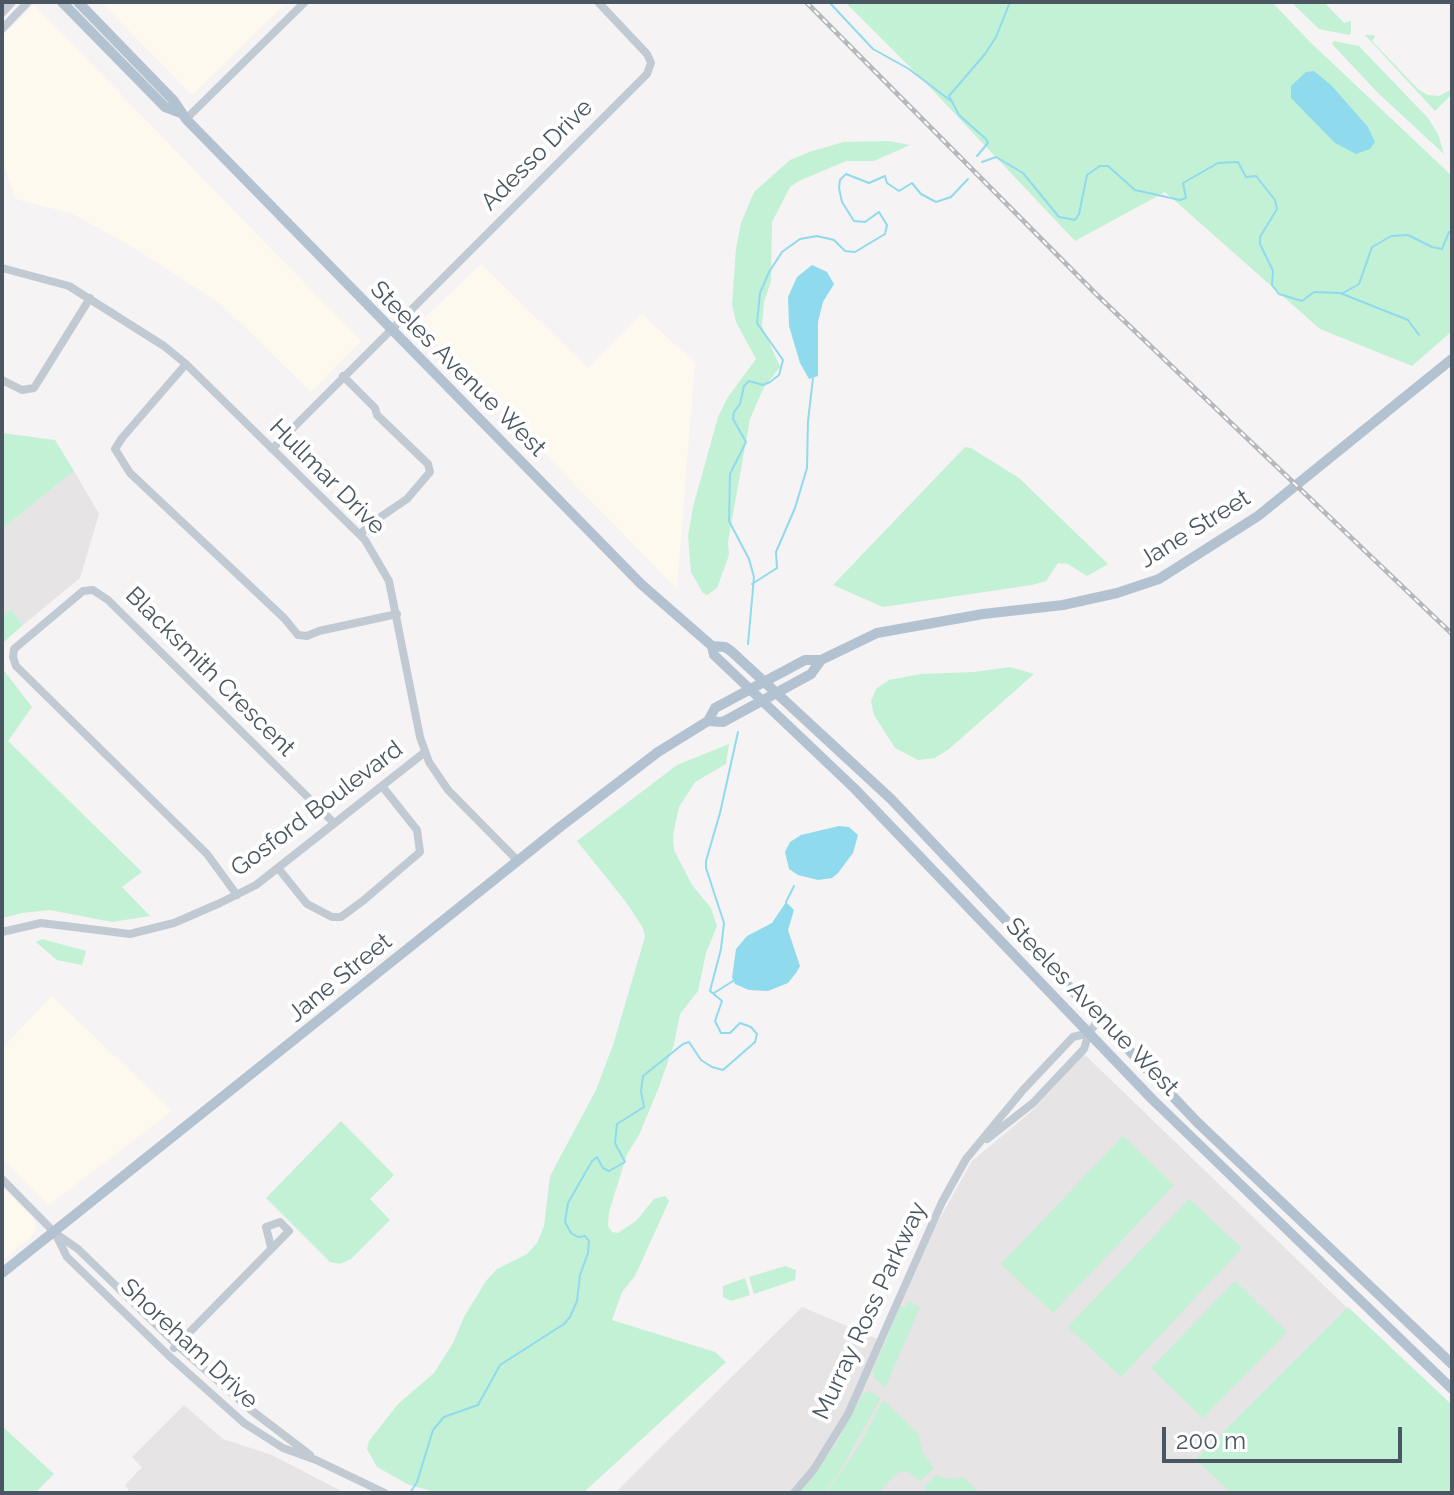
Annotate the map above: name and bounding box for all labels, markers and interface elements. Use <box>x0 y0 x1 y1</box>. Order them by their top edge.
street label: Adesso Drive <box>475 93 599 217</box>
street label: Steeles Avenue West <box>364 275 552 463</box>
street label: Hullmar Drive <box>263 413 391 541</box>
street label: Jane Street <box>1134 484 1256 574</box>
street label: Blacksmith Crescent <box>119 581 301 763</box>
street label: Gosford Boulevard <box>226 735 408 883</box>
street label: Steeles Avenue West <box>1000 912 1184 1102</box>
street label: Jane Street <box>282 927 398 1029</box>
street label: Murray Ross Parkway <box>807 1198 933 1424</box>
street label: Shoreham Drive <box>114 1273 264 1415</box>
scale bar <box>1166 1411 1406 1461</box>
text: 200 m <box>1176 1426 1246 1455</box>

